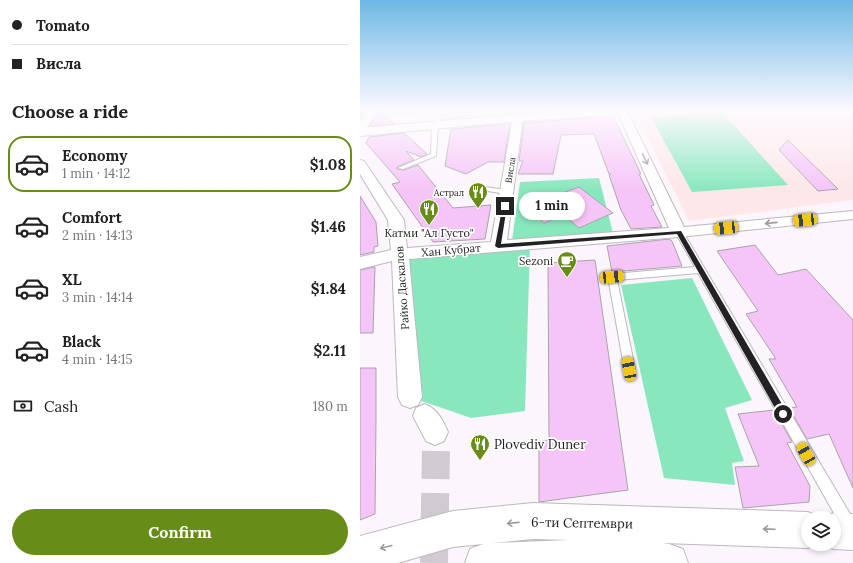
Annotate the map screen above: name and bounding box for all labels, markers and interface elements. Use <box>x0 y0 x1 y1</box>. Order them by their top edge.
text: Tomato <box>36 16 90 35</box>
text: Висла <box>36 54 81 73</box>
text: Choose a ride <box>12 100 128 123</box>
icon: car <box>14 146 50 182</box>
text: Economy <box>62 146 127 165</box>
one-way arrow <box>642 153 649 165</box>
text: $1.08 <box>310 155 346 174</box>
street label: Висла <box>503 156 518 184</box>
text: 1 min · 14:12 <box>62 165 130 182</box>
restaurant icon: Астрал <box>467 181 489 209</box>
place label: Астрал <box>433 187 464 198</box>
callout: 1 min <box>519 192 585 220</box>
route end <box>496 197 514 215</box>
text: 1 min <box>535 197 569 214</box>
restaurant icon: Катми "Ал Густо" <box>418 198 440 226</box>
icon: car <box>14 208 50 244</box>
text: Comfort <box>62 208 122 227</box>
car <box>792 213 818 227</box>
text: $1.46 <box>311 217 346 236</box>
one-way arrow <box>765 219 778 227</box>
car <box>713 221 739 235</box>
place label: Катми "Ал Густо" <box>384 226 474 240</box>
text: 2 min · 14:13 <box>62 227 133 244</box>
street label: Хан Кубрат <box>421 240 482 260</box>
street label: Райко Даскалов <box>392 245 412 330</box>
cafe icon: Sezoni <box>556 250 578 278</box>
place label: Sezoni <box>519 254 553 268</box>
icon: car <box>14 270 50 306</box>
text: XL <box>62 270 82 289</box>
car <box>600 270 624 284</box>
text: $1.84 <box>311 279 346 298</box>
text: 3 min · 14:14 <box>62 289 133 306</box>
icon: car <box>14 332 50 368</box>
text: Black <box>62 332 101 351</box>
text: $2.11 <box>314 341 346 360</box>
text: 4 min · 14:15 <box>62 351 133 368</box>
car <box>621 356 637 382</box>
icon: cash <box>12 395 34 417</box>
text: Cash <box>44 397 78 416</box>
text: 180 m <box>313 398 348 415</box>
route start <box>774 405 792 423</box>
restaurant icon: Plovediv Duner <box>469 433 491 461</box>
place label: Plovediv Duner <box>494 436 586 453</box>
car <box>795 441 817 467</box>
button: Confirm <box>12 509 348 555</box>
map controls <box>801 511 841 551</box>
button: layers <box>801 511 841 551</box>
street label: 6-ти Септември <box>531 514 633 532</box>
one-way arrow <box>507 519 520 527</box>
one-way arrow <box>763 525 776 533</box>
one-way arrow <box>380 544 393 552</box>

